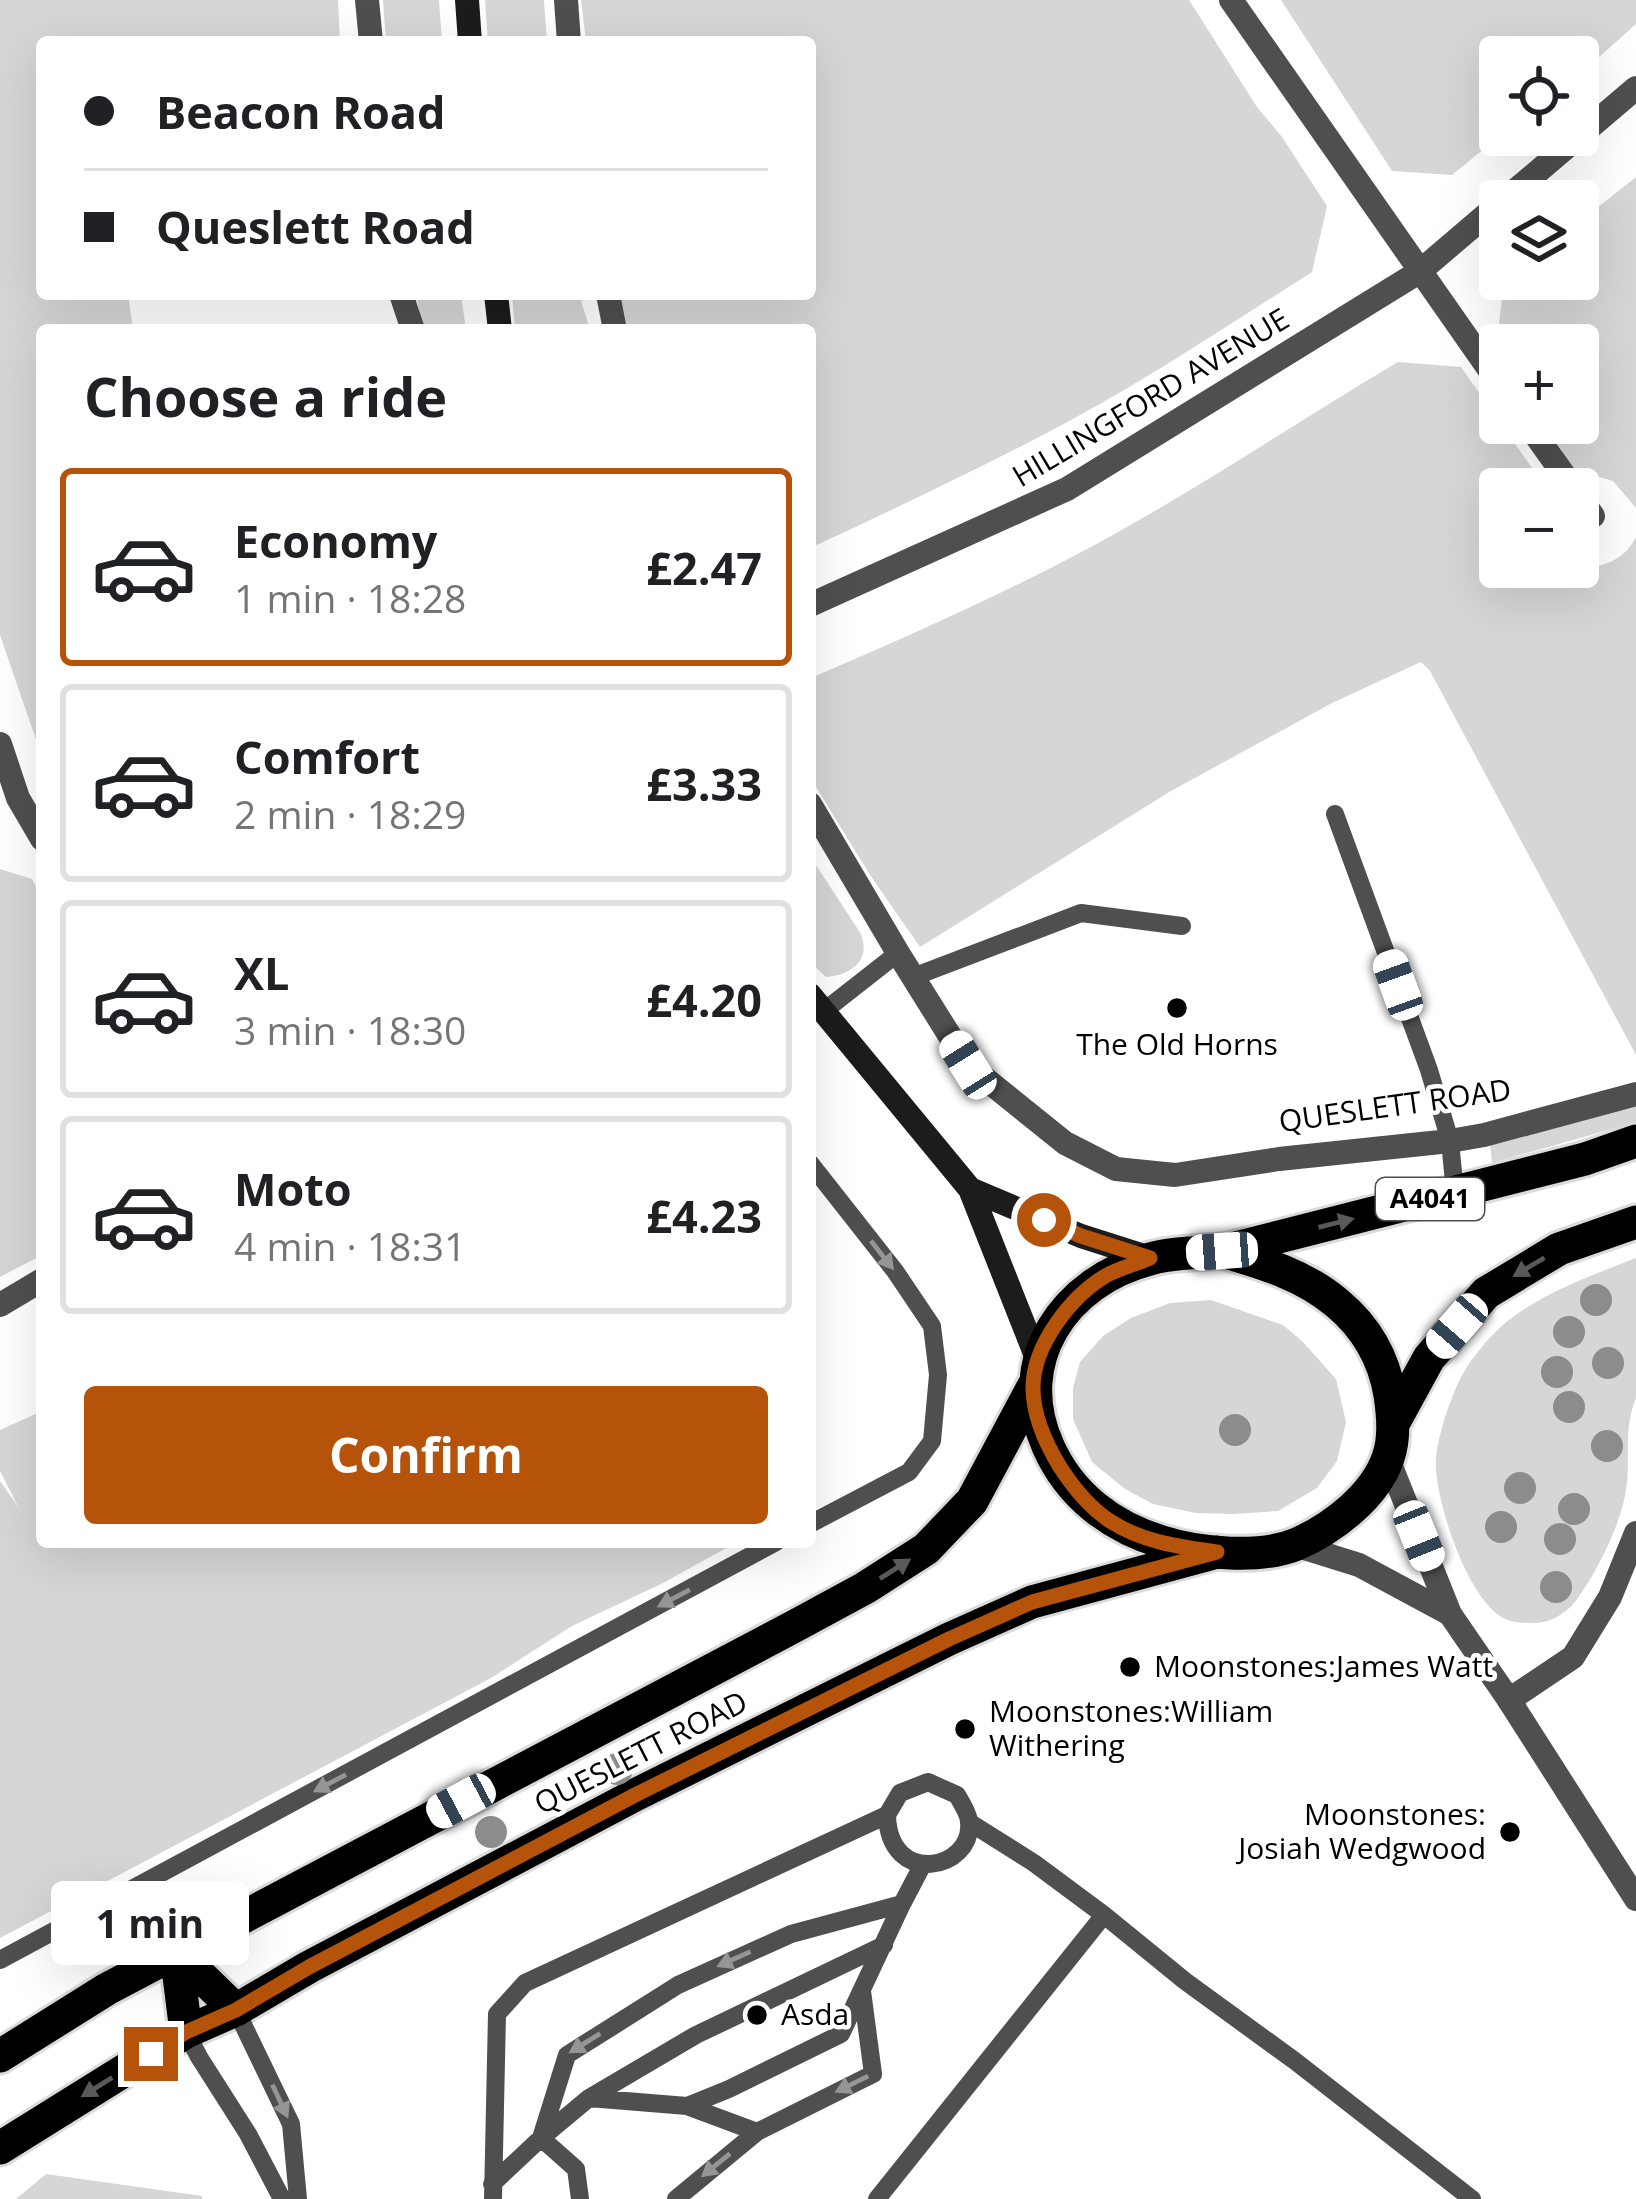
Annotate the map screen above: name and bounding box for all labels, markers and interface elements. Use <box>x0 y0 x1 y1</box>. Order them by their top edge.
map controls <box>1479 36 1599 588</box>
button: locate <box>1479 36 1599 156</box>
text: Beacon Road <box>156 81 446 142</box>
button: layers <box>1479 180 1599 300</box>
text: Queslett Road <box>156 196 475 257</box>
street label: HILLINGFORD AVENUE <box>1004 298 1296 496</box>
button: + <box>1479 324 1599 444</box>
text: Choose a ride <box>84 359 447 433</box>
button: − <box>1479 468 1599 588</box>
text: Economy <box>234 510 437 571</box>
icon: car <box>90 513 198 621</box>
text: £2.47 <box>646 537 762 598</box>
text: 1 min · 18:28 <box>234 571 466 624</box>
text: Comfort <box>234 726 420 787</box>
icon: car <box>90 729 198 837</box>
text: £3.33 <box>646 753 762 814</box>
text: 2 min · 18:29 <box>234 787 466 840</box>
text: XL <box>234 942 289 1003</box>
icon: car <box>90 945 198 1053</box>
car <box>1369 945 1427 1025</box>
text: £4.20 <box>646 969 762 1030</box>
marker: The Old Horns <box>1164 995 1190 1021</box>
text: 3 min · 18:30 <box>234 1003 466 1056</box>
place label: The Old Horns <box>1076 1023 1278 1064</box>
car <box>934 1025 1002 1105</box>
street label: QUESLETT ROAD <box>1276 1068 1514 1141</box>
text: Moto <box>234 1158 352 1219</box>
icon: car <box>90 1161 198 1269</box>
road number: A4041 <box>1376 1178 1484 1220</box>
text: £4.23 <box>646 1185 762 1246</box>
route start <box>1017 1193 1071 1247</box>
one-way arrow <box>1317 1213 1354 1232</box>
text: 4 min · 18:31 <box>234 1219 466 1272</box>
car <box>1185 1231 1259 1271</box>
one-way arrow <box>869 1239 894 1270</box>
one-way arrow <box>1512 1256 1546 1277</box>
car <box>1420 1287 1494 1365</box>
button: Confirm <box>84 1386 768 1524</box>
car <box>1389 1496 1449 1576</box>
one-way arrow <box>878 1558 911 1580</box>
one-way arrow <box>656 1587 691 1608</box>
place label: Moonstones:James Watt <box>1154 1645 1493 1686</box>
marker: Moonstones:James Watt <box>1117 1654 1143 1680</box>
street label: QUESLETT ROAD <box>527 1680 754 1823</box>
place label: Moonstones:William Withering <box>989 1690 1273 1765</box>
marker: Moonstones:William Withering <box>952 1716 978 1742</box>
car <box>421 1768 501 1834</box>
one-way arrow <box>313 1772 348 1793</box>
place label: Moonstones: Josiah Wedgwood <box>1235 1793 1486 1868</box>
marker: Moonstones: Josiah Wedgwood <box>1497 1819 1523 1845</box>
callout: 1 min <box>52 1880 250 1964</box>
text: 1 min <box>96 1896 204 1949</box>
one-way arrow <box>717 1950 752 1970</box>
place label: Asda <box>781 1993 849 2034</box>
marker: Asda <box>744 2002 770 2028</box>
route end <box>124 2027 178 2081</box>
one-way arrow <box>568 2032 602 2053</box>
one-way arrow <box>835 2074 869 2094</box>
one-way arrow <box>80 2076 114 2097</box>
one-way arrow <box>270 2084 290 2119</box>
one-way arrow <box>700 2151 731 2177</box>

